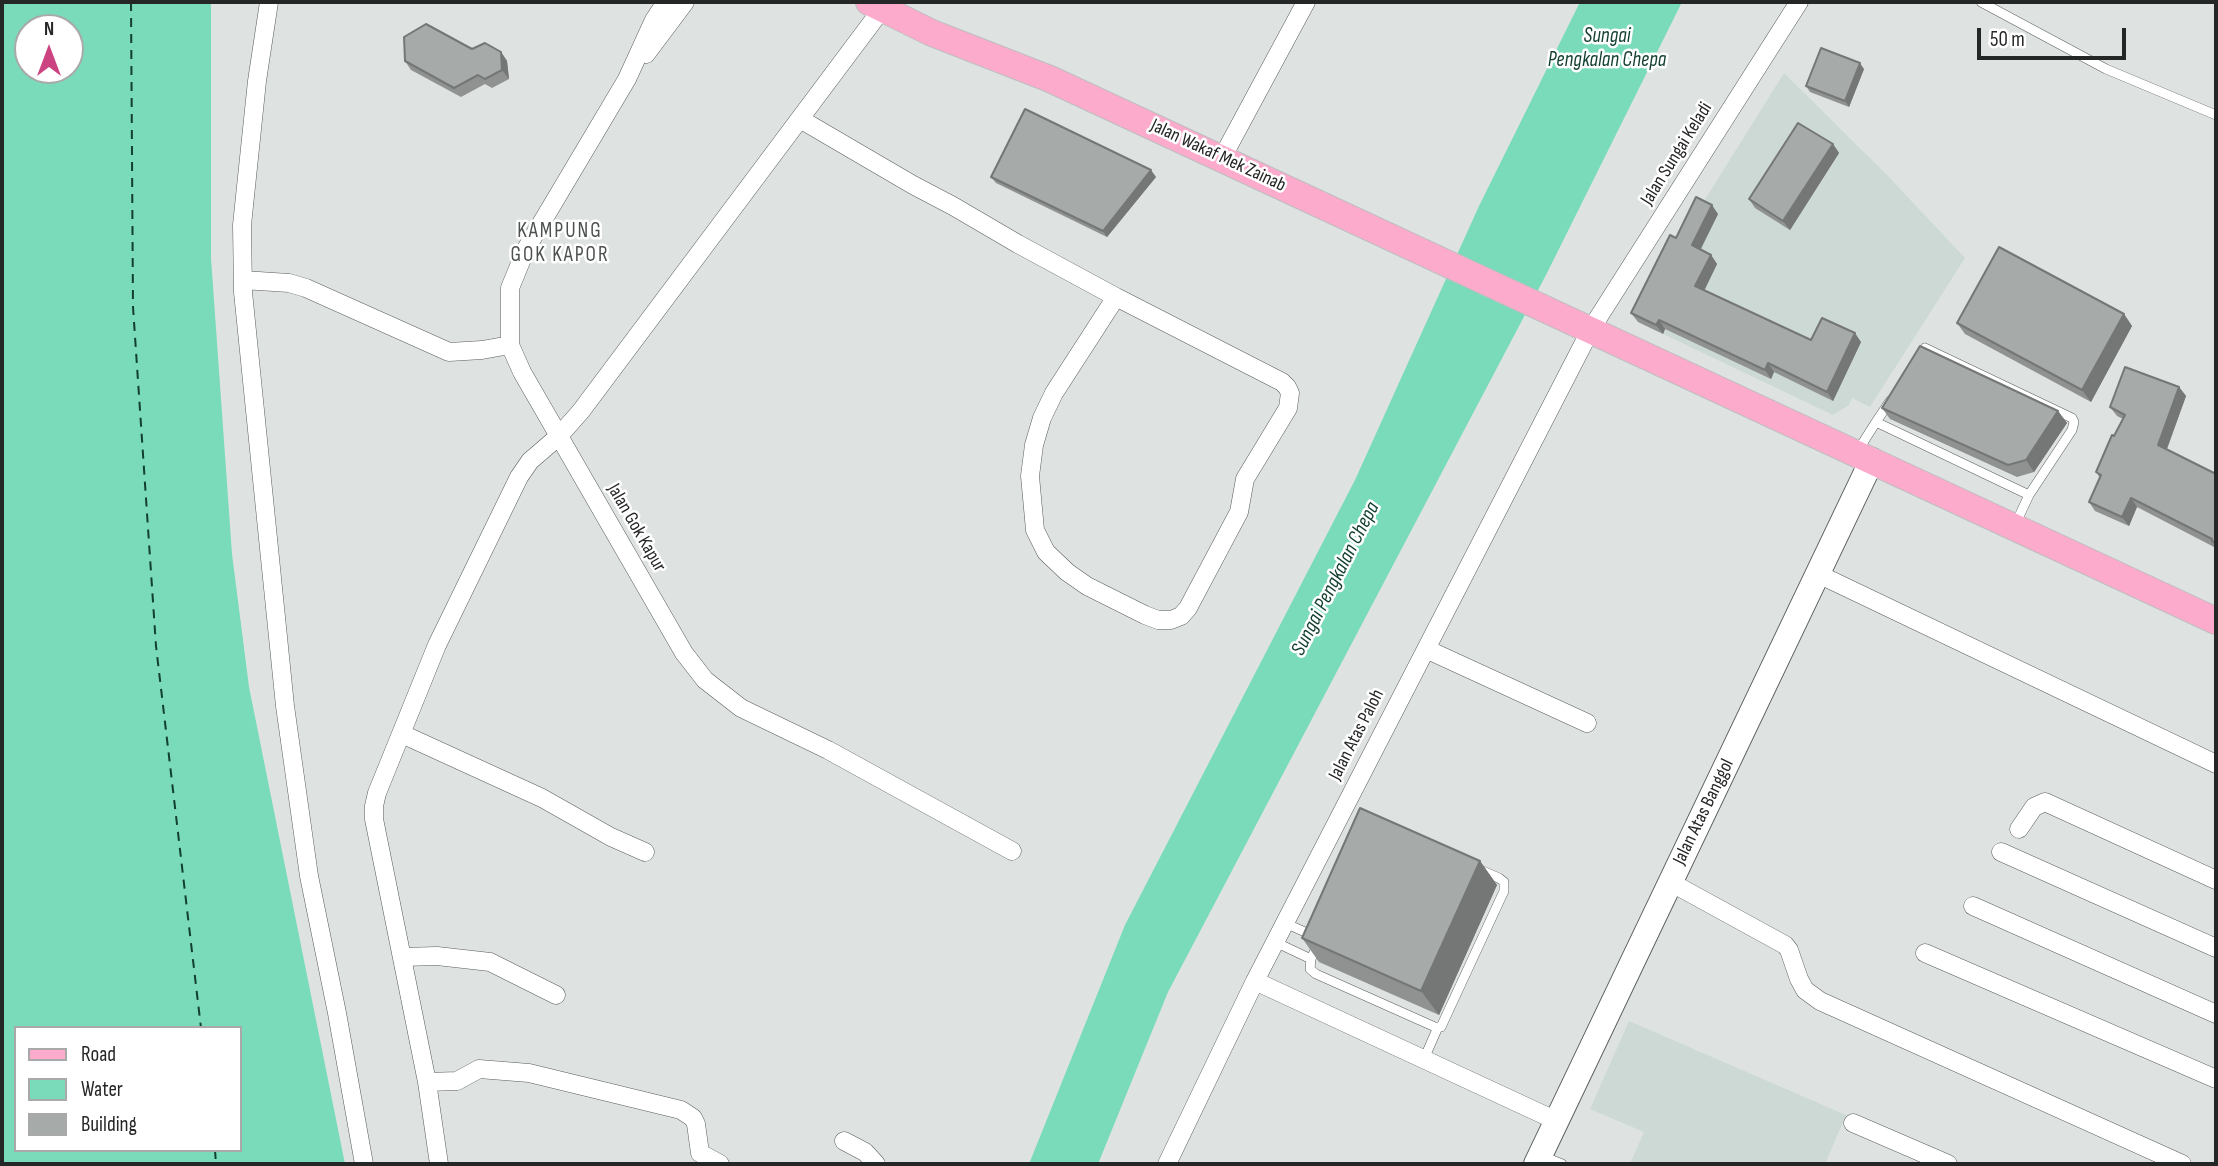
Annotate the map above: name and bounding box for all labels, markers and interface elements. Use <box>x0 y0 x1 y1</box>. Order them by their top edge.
north arrow <box>14 14 84 84</box>
scale bar <box>1980 14 2129 58</box>
text: N <box>44 18 54 41</box>
water label: Sungai Pengkalan Chepa <box>1548 24 1666 74</box>
text: 50 m <box>1990 27 2025 52</box>
street label: Jalan Sungai Keladi <box>1636 98 1718 210</box>
street label: Jalan Wakaf Mek Zainab <box>1147 115 1289 197</box>
district label: KAMPUNG GOK KAPOR <box>512 219 608 269</box>
street label: Jalan Gok Kapur <box>602 480 670 576</box>
water label: Sungai Pengkalan Chepa <box>1286 498 1386 660</box>
street label: Jalan Atas Paloh <box>1324 686 1390 784</box>
street label: Jalan Atas Banggol <box>1669 755 1739 869</box>
legend <box>14 1026 242 1152</box>
text: Road <box>81 1042 116 1067</box>
text: Water <box>81 1077 123 1102</box>
text: Building <box>81 1112 137 1137</box>

